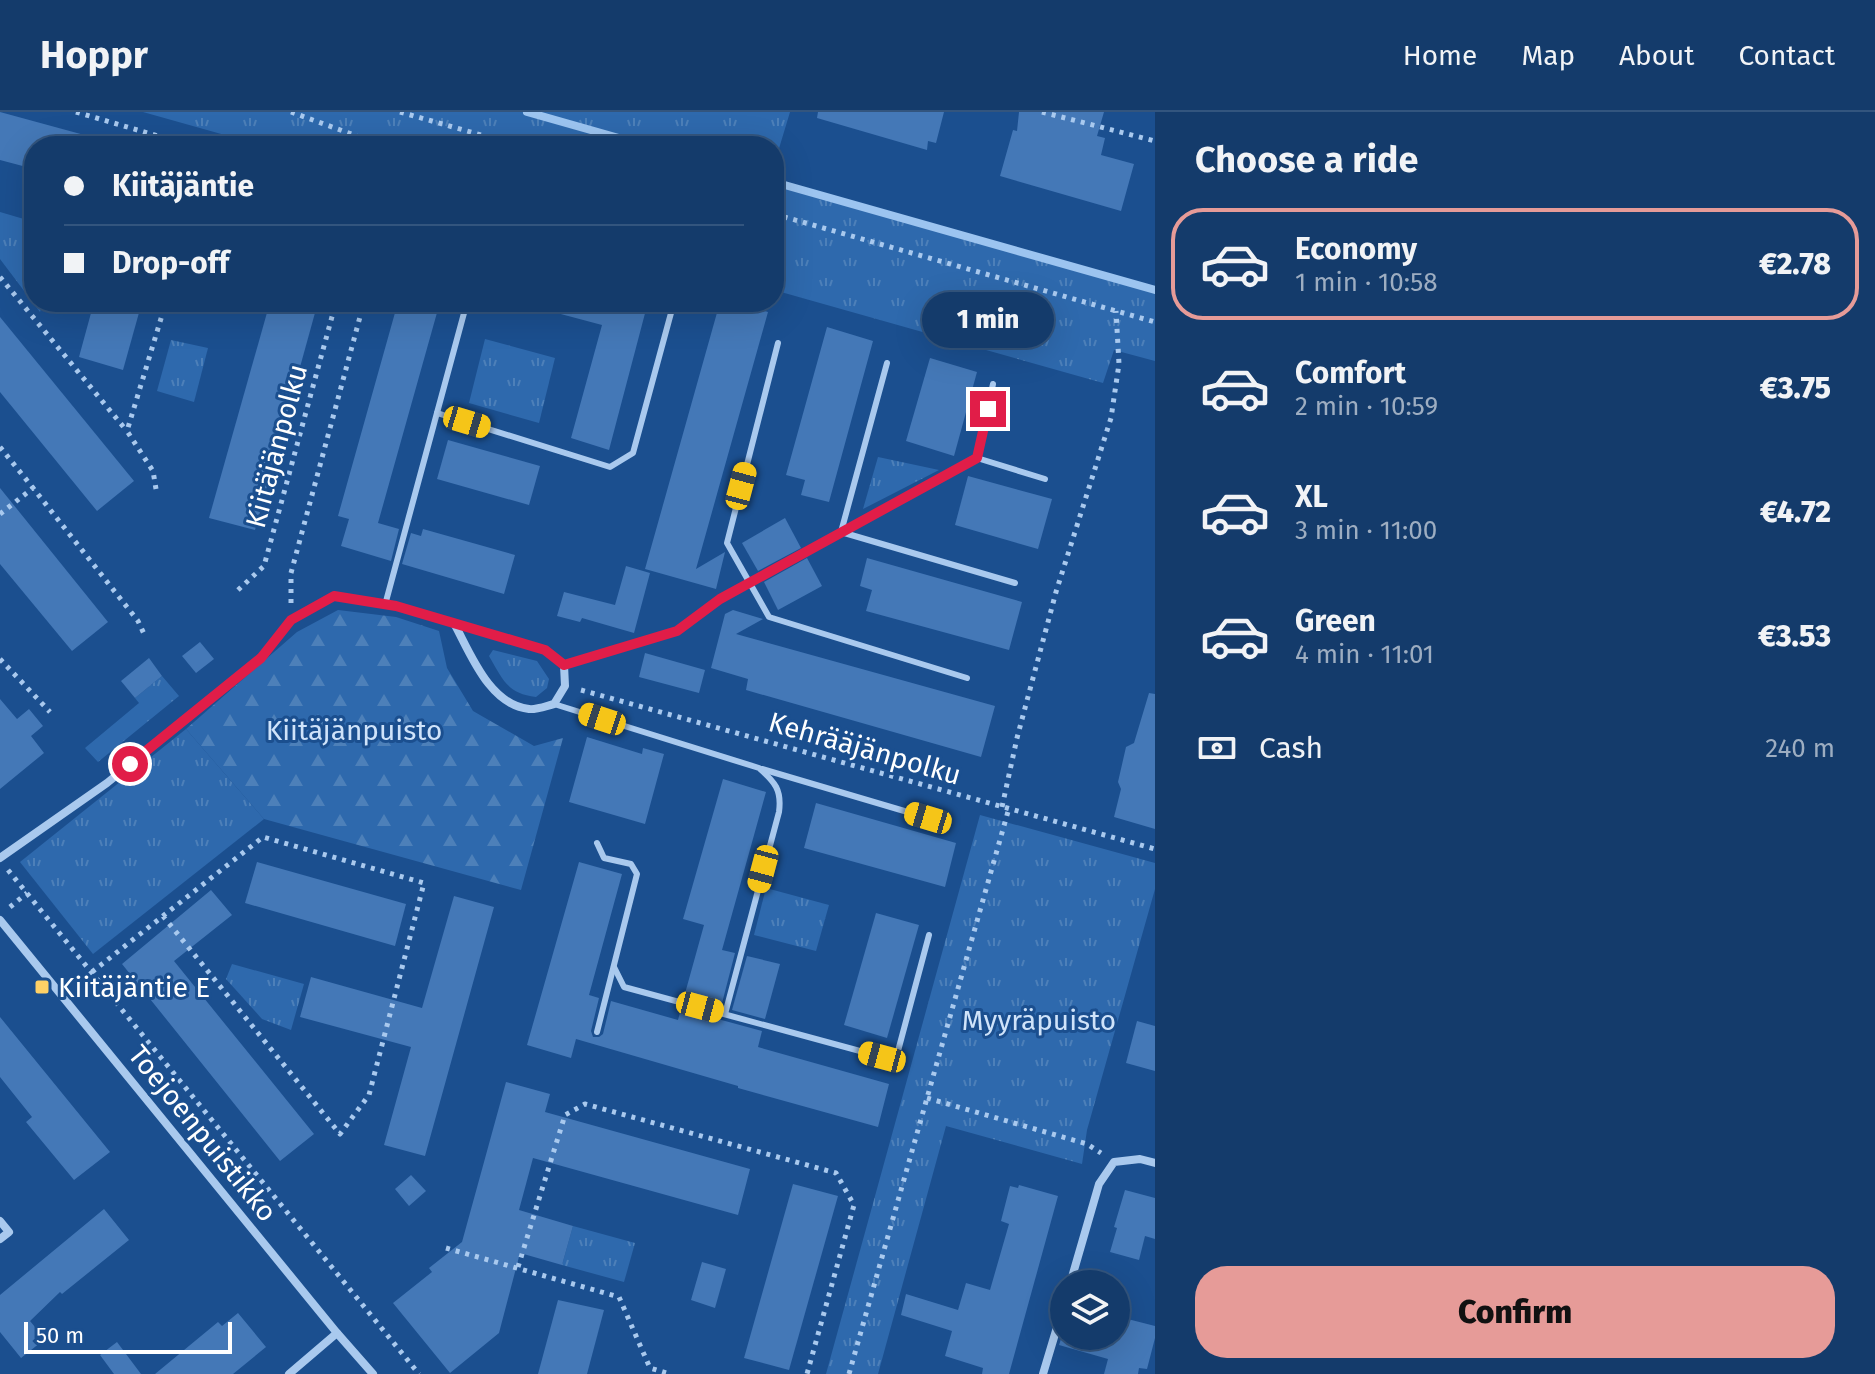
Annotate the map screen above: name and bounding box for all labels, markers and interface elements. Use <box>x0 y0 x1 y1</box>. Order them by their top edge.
text: Hoppr <box>40 32 148 78</box>
text: Home <box>1403 39 1477 72</box>
text: Map <box>1521 39 1575 72</box>
text: About <box>1619 39 1694 72</box>
text: Contact <box>1738 39 1835 72</box>
text: Choose a ride <box>1195 138 1418 182</box>
text: Kiitäjäntie <box>112 168 254 204</box>
icon: car <box>1199 228 1271 300</box>
text: Economy <box>1295 231 1417 267</box>
text: Drop-off <box>112 245 229 281</box>
text: €2.78 <box>1759 246 1831 282</box>
text: 1 min · 10:58 <box>1295 267 1437 298</box>
callout: 1 min <box>922 293 1054 349</box>
text: 1 min <box>957 304 1019 335</box>
icon: car <box>1199 352 1271 424</box>
text: Comfort <box>1295 355 1406 391</box>
street label: Kiitäjänpolku <box>239 361 314 532</box>
text: €3.75 <box>1760 370 1831 406</box>
route end <box>970 391 1006 427</box>
text: 2 min · 10:59 <box>1295 391 1438 422</box>
car <box>441 404 493 440</box>
car <box>723 460 759 512</box>
icon: car <box>1199 476 1271 548</box>
text: XL <box>1295 479 1328 515</box>
text: €4.72 <box>1760 494 1831 530</box>
text: 3 min · 11:00 <box>1295 515 1437 546</box>
icon: car <box>1199 600 1271 672</box>
text: Green <box>1295 603 1376 639</box>
text: €3.53 <box>1758 618 1831 654</box>
text: 4 min · 11:01 <box>1295 639 1434 670</box>
car <box>575 700 629 738</box>
street label: Kehrääjänpolku <box>765 705 965 792</box>
park label: Kiitäjänpuisto <box>266 714 442 747</box>
icon: cash <box>1195 726 1239 770</box>
text: Cash <box>1259 730 1323 766</box>
text: 240 m <box>1765 733 1835 764</box>
route start <box>112 746 148 782</box>
car <box>902 800 954 836</box>
car <box>745 843 781 895</box>
place label: Kiitäjäntie E <box>58 971 210 1004</box>
marker: Kiitäjäntie E <box>33 978 51 996</box>
car <box>674 989 726 1025</box>
park label: Myyräpuisto <box>962 1004 1116 1037</box>
street label: Toejoenpuistikko <box>121 1039 284 1228</box>
car <box>856 1039 908 1075</box>
button: Confirm <box>1195 1266 1835 1358</box>
map controls <box>1050 1270 1130 1350</box>
button: layers <box>1050 1270 1130 1350</box>
scale bar <box>24 1318 232 1354</box>
text: 50 m <box>36 1322 84 1349</box>

